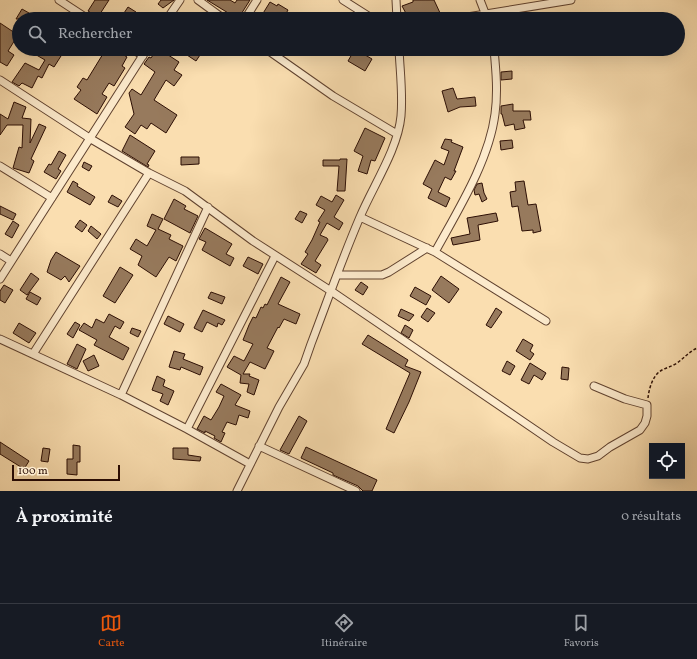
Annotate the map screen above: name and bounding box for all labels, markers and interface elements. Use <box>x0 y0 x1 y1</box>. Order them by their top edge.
search box <box>12 12 685 56</box>
icon: search <box>26 23 48 45</box>
text: Rechercher <box>58 24 132 45</box>
map controls <box>649 443 685 479</box>
button: locate <box>649 443 685 479</box>
scale bar <box>12 463 120 482</box>
text: 100 m <box>18 464 48 479</box>
text: À proximité <box>16 506 113 529</box>
text: 0 résultats <box>621 508 681 526</box>
tab: Carte <box>98 612 125 651</box>
tab: Itinéraire <box>321 612 367 651</box>
tab: Favoris <box>564 612 599 651</box>

